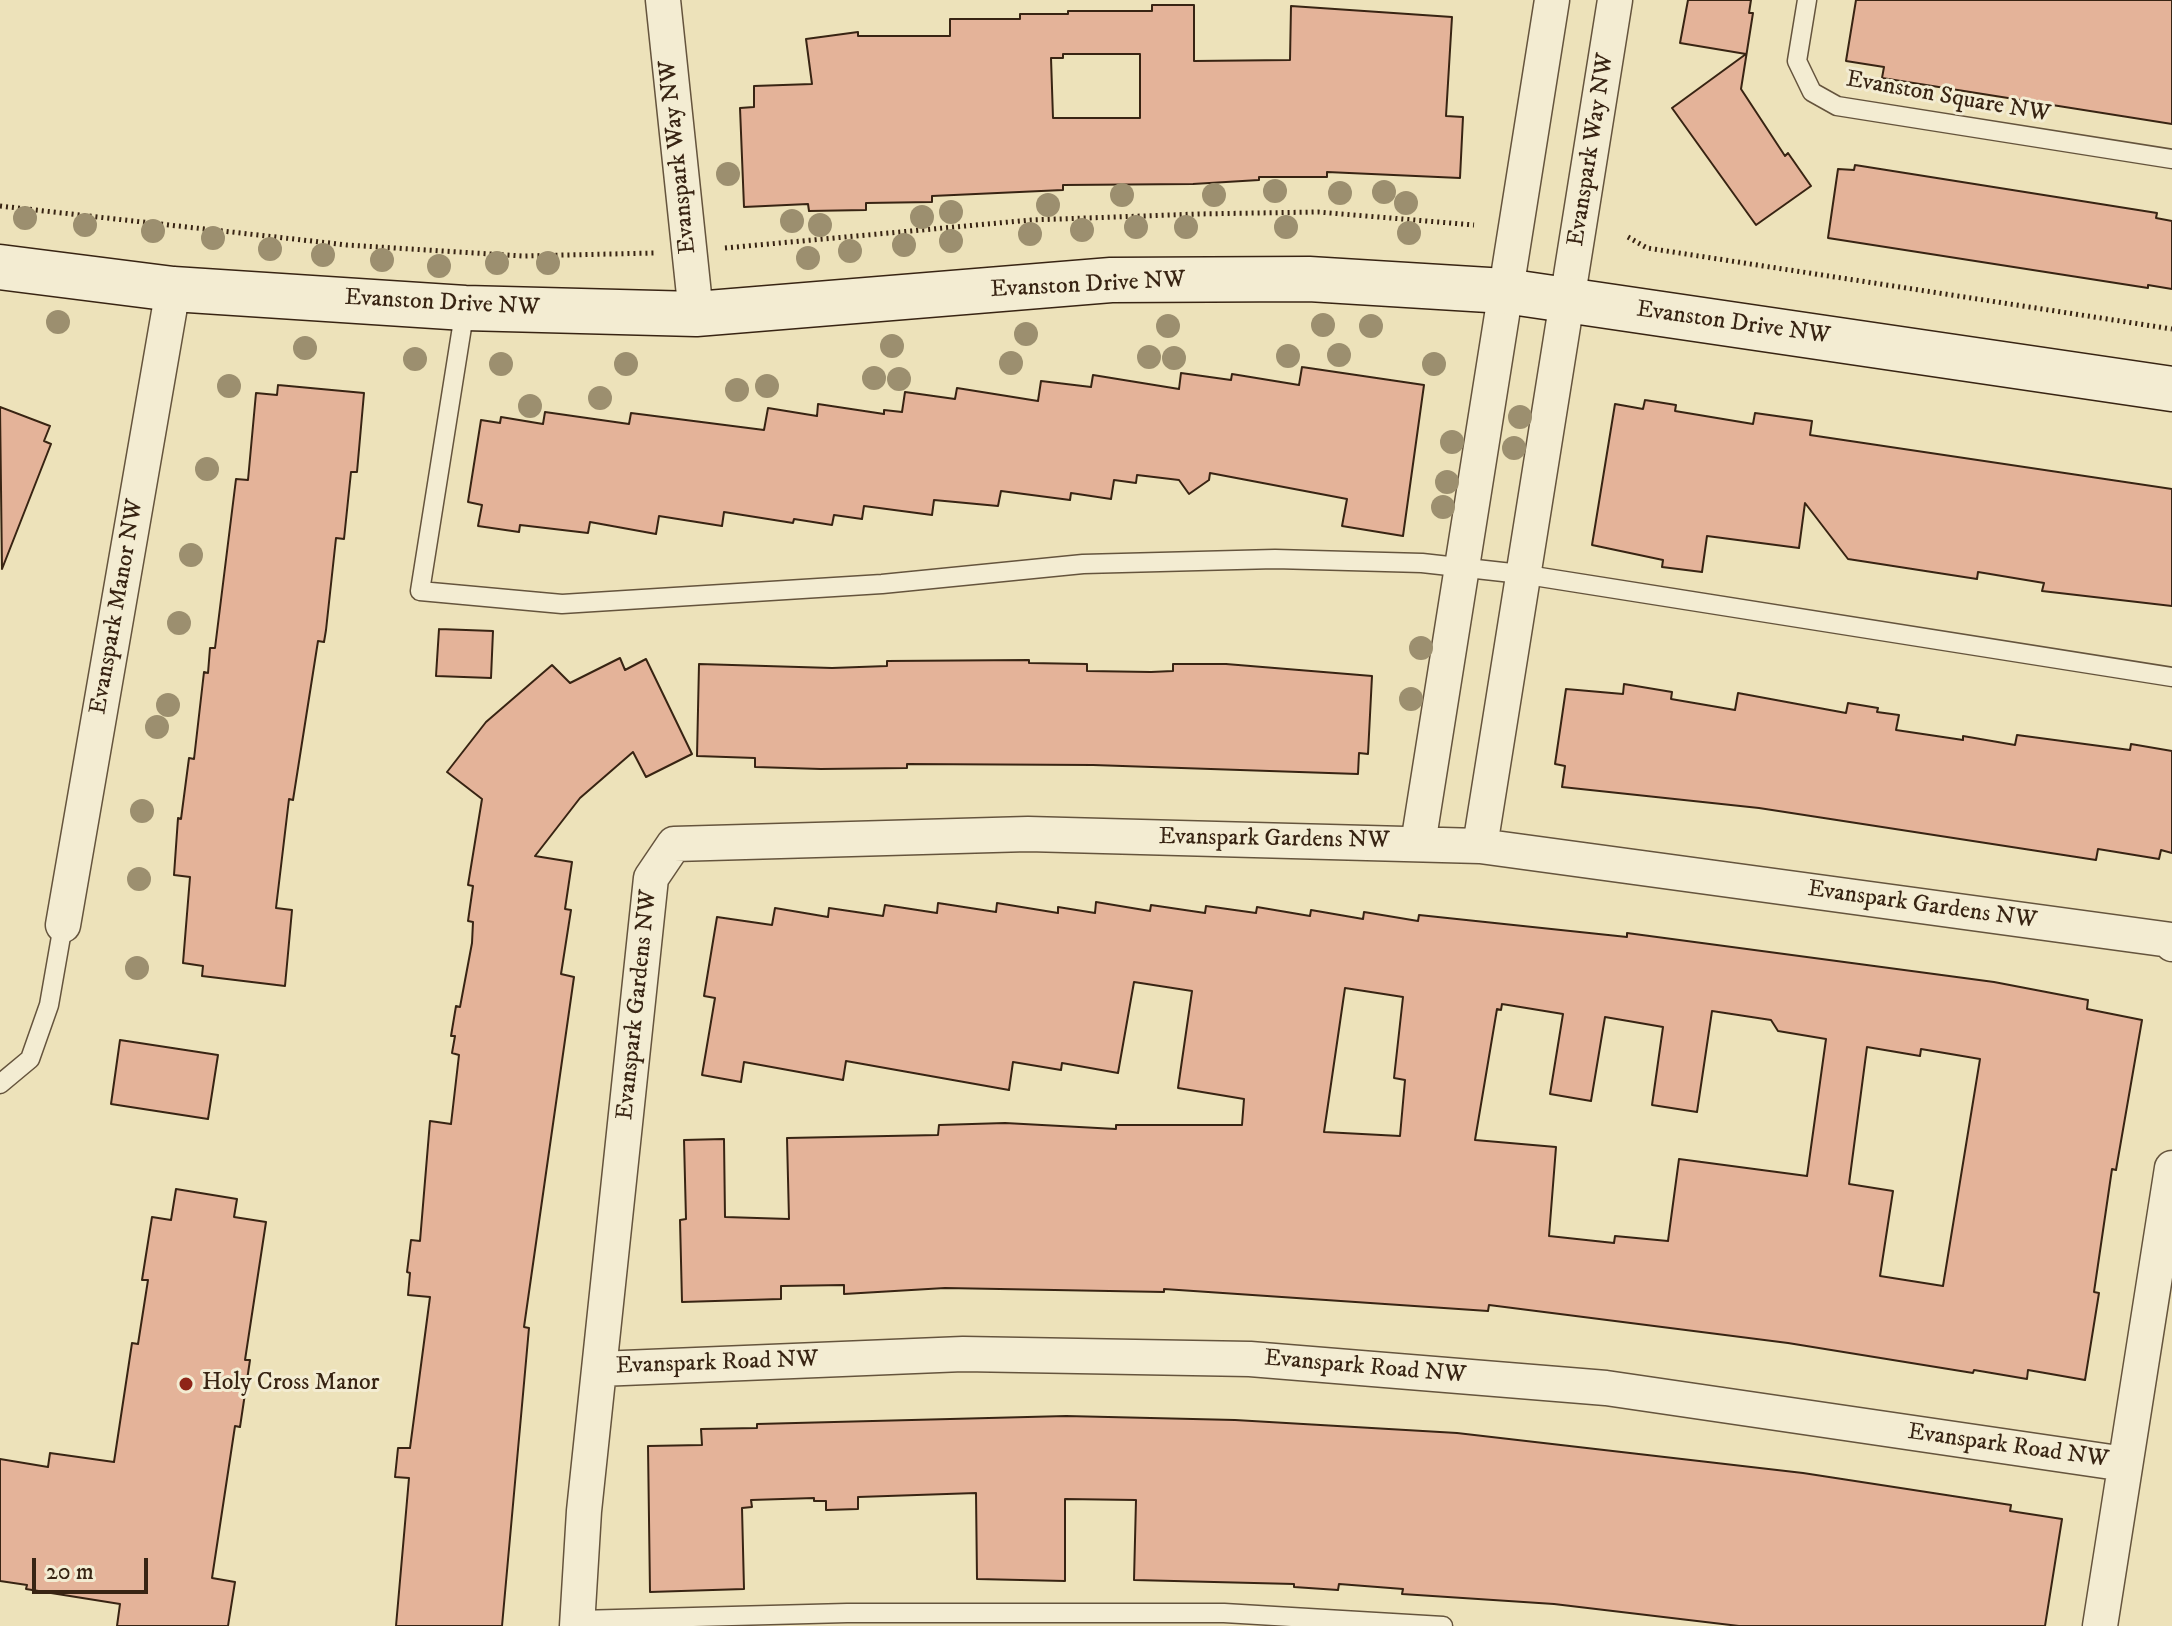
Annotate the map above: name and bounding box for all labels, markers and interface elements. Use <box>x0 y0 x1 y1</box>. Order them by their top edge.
street label: Evanspark Way NW <box>1563 52 1621 248</box>
street label: Evanspark Way NW <box>655 59 703 255</box>
street label: Evanston Square NW <box>1844 66 2052 130</box>
street label: Evanston Drive NW <box>990 267 1186 305</box>
street label: Evanston Drive NW <box>344 285 540 323</box>
street label: Evanston Drive NW <box>1634 296 1832 352</box>
street label: Evanspark Manor NW <box>85 497 151 717</box>
street label: Evanspark Gardens NW <box>1158 824 1390 856</box>
street label: Evanspark Gardens NW <box>1806 876 2038 936</box>
street label: Evanspark Gardens NW <box>612 889 664 1121</box>
street label: Evanspark Road NW <box>1263 1345 1467 1391</box>
street label: Evanspark Road NW <box>615 1346 819 1382</box>
place label: Holy Cross Manor <box>202 1370 380 1398</box>
marker: Holy Cross Manor <box>177 1375 195 1393</box>
street label: Evanspark Road NW <box>1906 1419 2110 1475</box>
scale bar <box>36 1542 152 1592</box>
text: 20 m <box>46 1557 94 1587</box>

